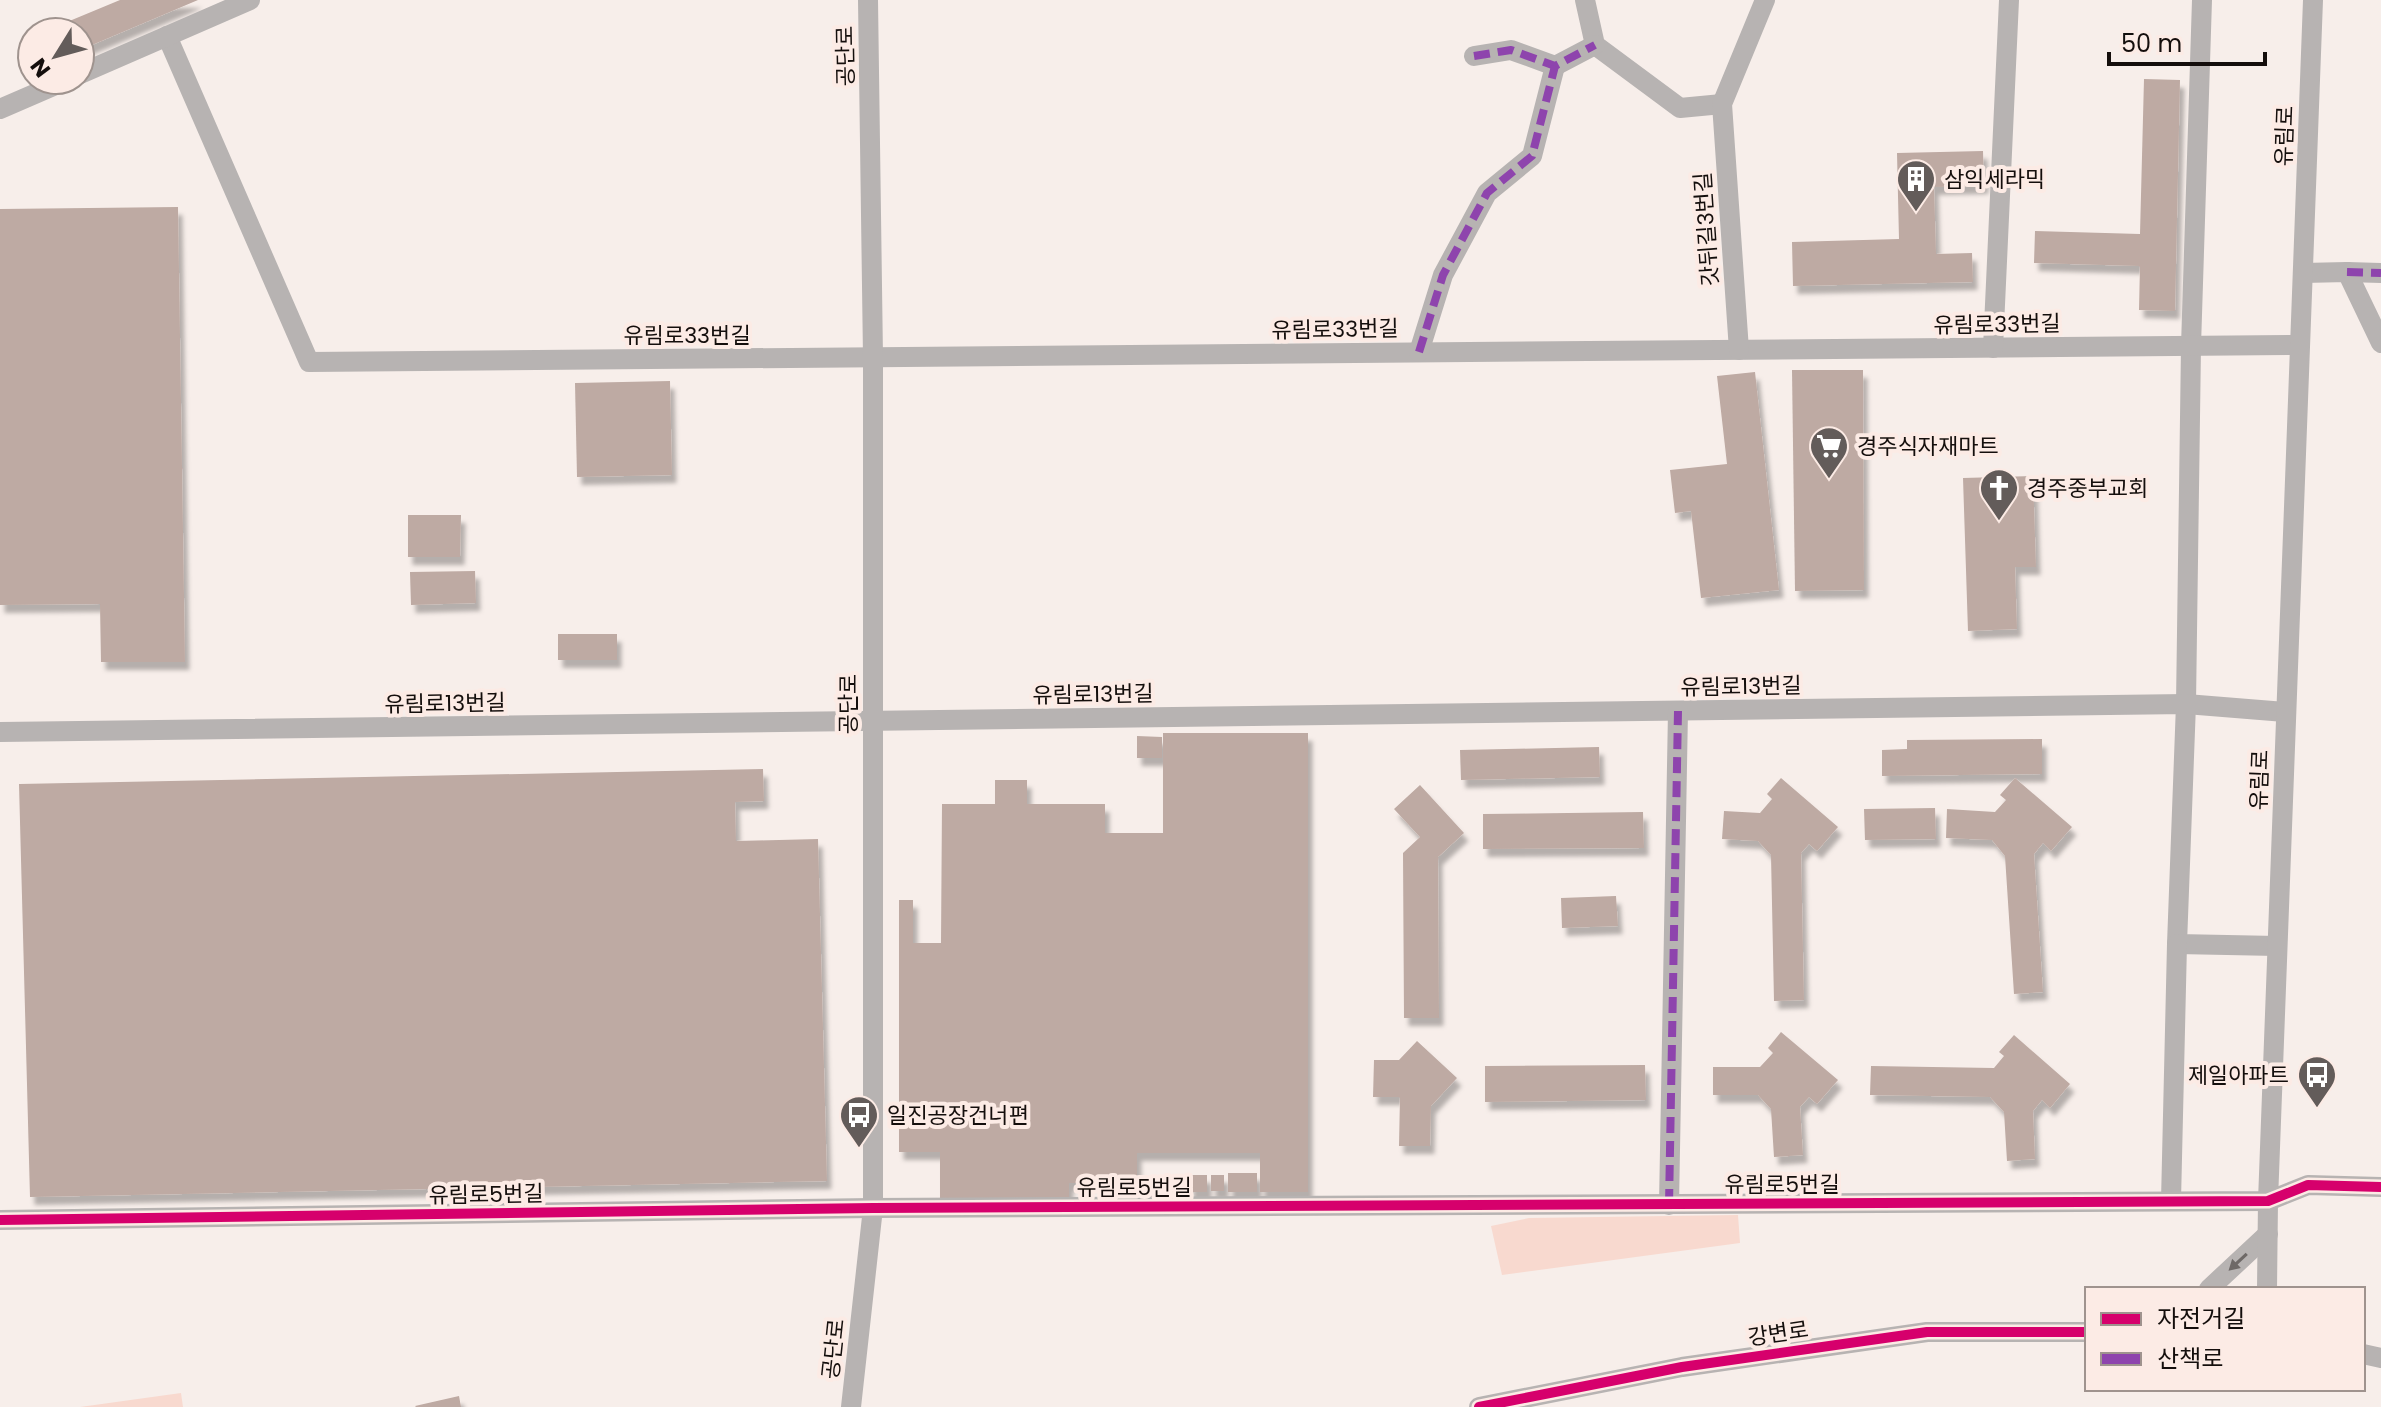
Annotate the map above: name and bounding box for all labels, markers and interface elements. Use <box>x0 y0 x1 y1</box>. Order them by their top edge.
north arrow <box>16 16 96 96</box>
scale bar <box>2109 16 2265 66</box>
street label: 공단로 <box>829 25 862 87</box>
text: 50 m <box>2121 27 2182 60</box>
text: N <box>23 52 58 84</box>
street label: 유림로 <box>2268 105 2301 167</box>
building icon: 삼익세라믹 <box>1895 158 1937 213</box>
place label: 삼익세라믹 <box>1944 164 2045 195</box>
street label: 갓뒤길3번길 <box>1687 171 1726 287</box>
street label: 유림로33번길 <box>1933 308 2061 341</box>
street label: 유림로33번길 <box>1271 313 1399 346</box>
street label: 유림로33번길 <box>623 320 751 351</box>
supermarket icon: 경주식자재마트 <box>1808 425 1850 480</box>
place label: 경주식자재마트 <box>1857 431 1999 462</box>
church icon: 경주중부교회 <box>1978 467 2020 522</box>
place label: 경주중부교회 <box>2027 473 2148 504</box>
street label: 유림로13번길 <box>1680 670 1802 703</box>
street label: 공단로 <box>833 674 864 734</box>
street label: 유림로13번길 <box>1032 678 1154 711</box>
street label: 유림로13번길 <box>384 687 506 720</box>
street label: 유림로 <box>2243 749 2276 811</box>
bus stop icon: 제일아파트 <box>2296 1054 2338 1109</box>
place label: 제일아파트 <box>2188 1060 2289 1091</box>
bus stop icon: 일진공장건너편 <box>838 1094 880 1149</box>
place label: 일진공장건너편 <box>887 1100 1029 1131</box>
street label: 유림로5번길 <box>1724 1169 1840 1200</box>
street label: 유림로5번길 <box>1076 1172 1192 1203</box>
street label: 유림로5번길 <box>428 1178 544 1211</box>
one-way arrow <box>2229 1252 2248 1270</box>
legend <box>2085 1287 2365 1391</box>
text: 자전거길 <box>2157 1302 2245 1335</box>
street label: 강변로 <box>1746 1314 1810 1353</box>
street label: 공단로 <box>815 1317 852 1381</box>
text: 산책로 <box>2157 1342 2223 1375</box>

